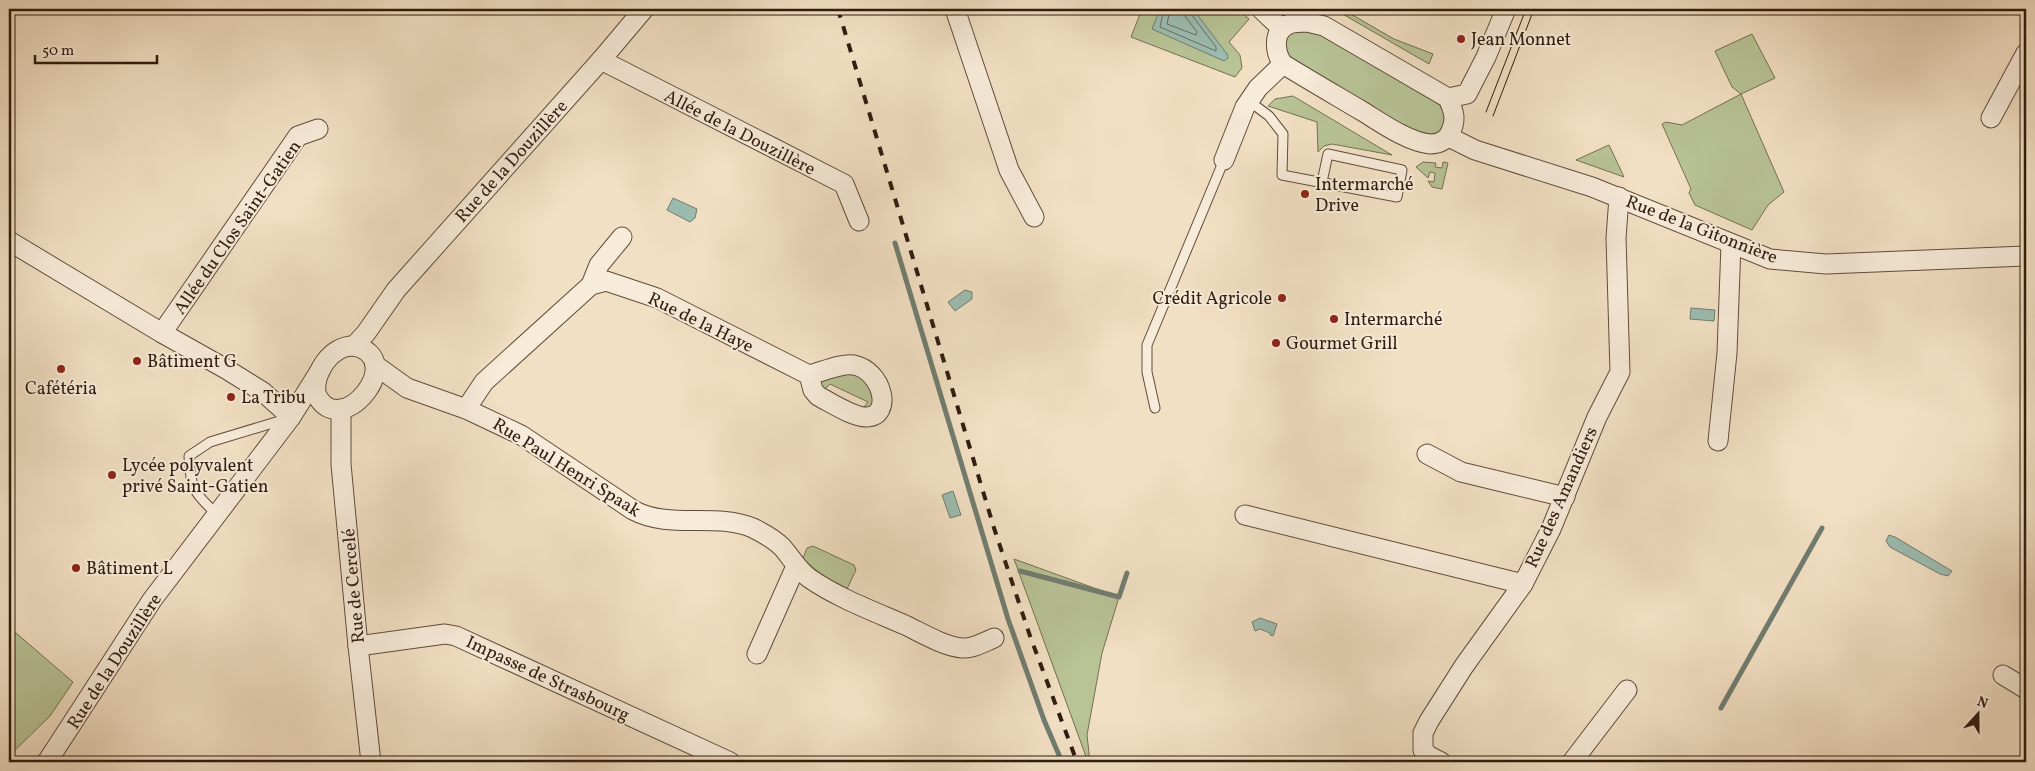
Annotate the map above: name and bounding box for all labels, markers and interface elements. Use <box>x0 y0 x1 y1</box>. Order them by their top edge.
place label: Jean Monnet <box>1471 28 1571 53</box>
scale bar <box>35 32 158 64</box>
marker: Jean Monnet <box>1455 33 1467 45</box>
text: 50 m <box>42 41 74 62</box>
street label: Allée de la Douzillère <box>659 84 819 182</box>
street label: Rue de la Douzillère <box>450 95 574 229</box>
street label: Allée du Clos Saint-Gatien <box>168 135 308 320</box>
place label: Intermarché Drive <box>1315 173 1414 219</box>
marker: Intermarché Drive <box>1299 188 1311 200</box>
street label: Rue de la Gitonnière <box>1622 190 1781 271</box>
street label: Rue de la Haye <box>643 287 757 360</box>
place label: Crédit Agricole <box>1152 287 1272 312</box>
marker: Crédit Agricole <box>1276 292 1288 304</box>
place label: Intermarché <box>1344 308 1443 333</box>
marker: Intermarché <box>1328 313 1340 325</box>
place label: Gourmet Grill <box>1286 332 1398 357</box>
marker: Gourmet Grill <box>1270 337 1282 349</box>
place label: Bâtiment G <box>147 350 237 375</box>
marker: Bâtiment G <box>131 355 143 367</box>
marker: Cafétéria <box>55 363 67 375</box>
place label: Cafétéria <box>25 377 97 402</box>
place label: La Tribu <box>241 386 306 411</box>
marker: La Tribu <box>225 391 237 403</box>
street label: Rue Paul Henri Spaak <box>487 412 645 524</box>
street label: Rue des Amandiers <box>1520 423 1605 572</box>
place label: Lycée polyvalent privé Saint-Gatien <box>122 454 269 500</box>
marker: Lycée polyvalent privé Saint-Gatien <box>106 469 118 481</box>
street label: Rue de Cercelé <box>337 527 372 644</box>
place label: Bâtiment L <box>86 557 173 582</box>
marker: Bâtiment L <box>70 562 82 574</box>
street label: Rue de la Douzillère <box>62 589 169 735</box>
street label: Impasse de Strasbourg <box>461 630 633 728</box>
north arrow <box>1952 688 2002 738</box>
text: N <box>1974 693 1990 714</box>

